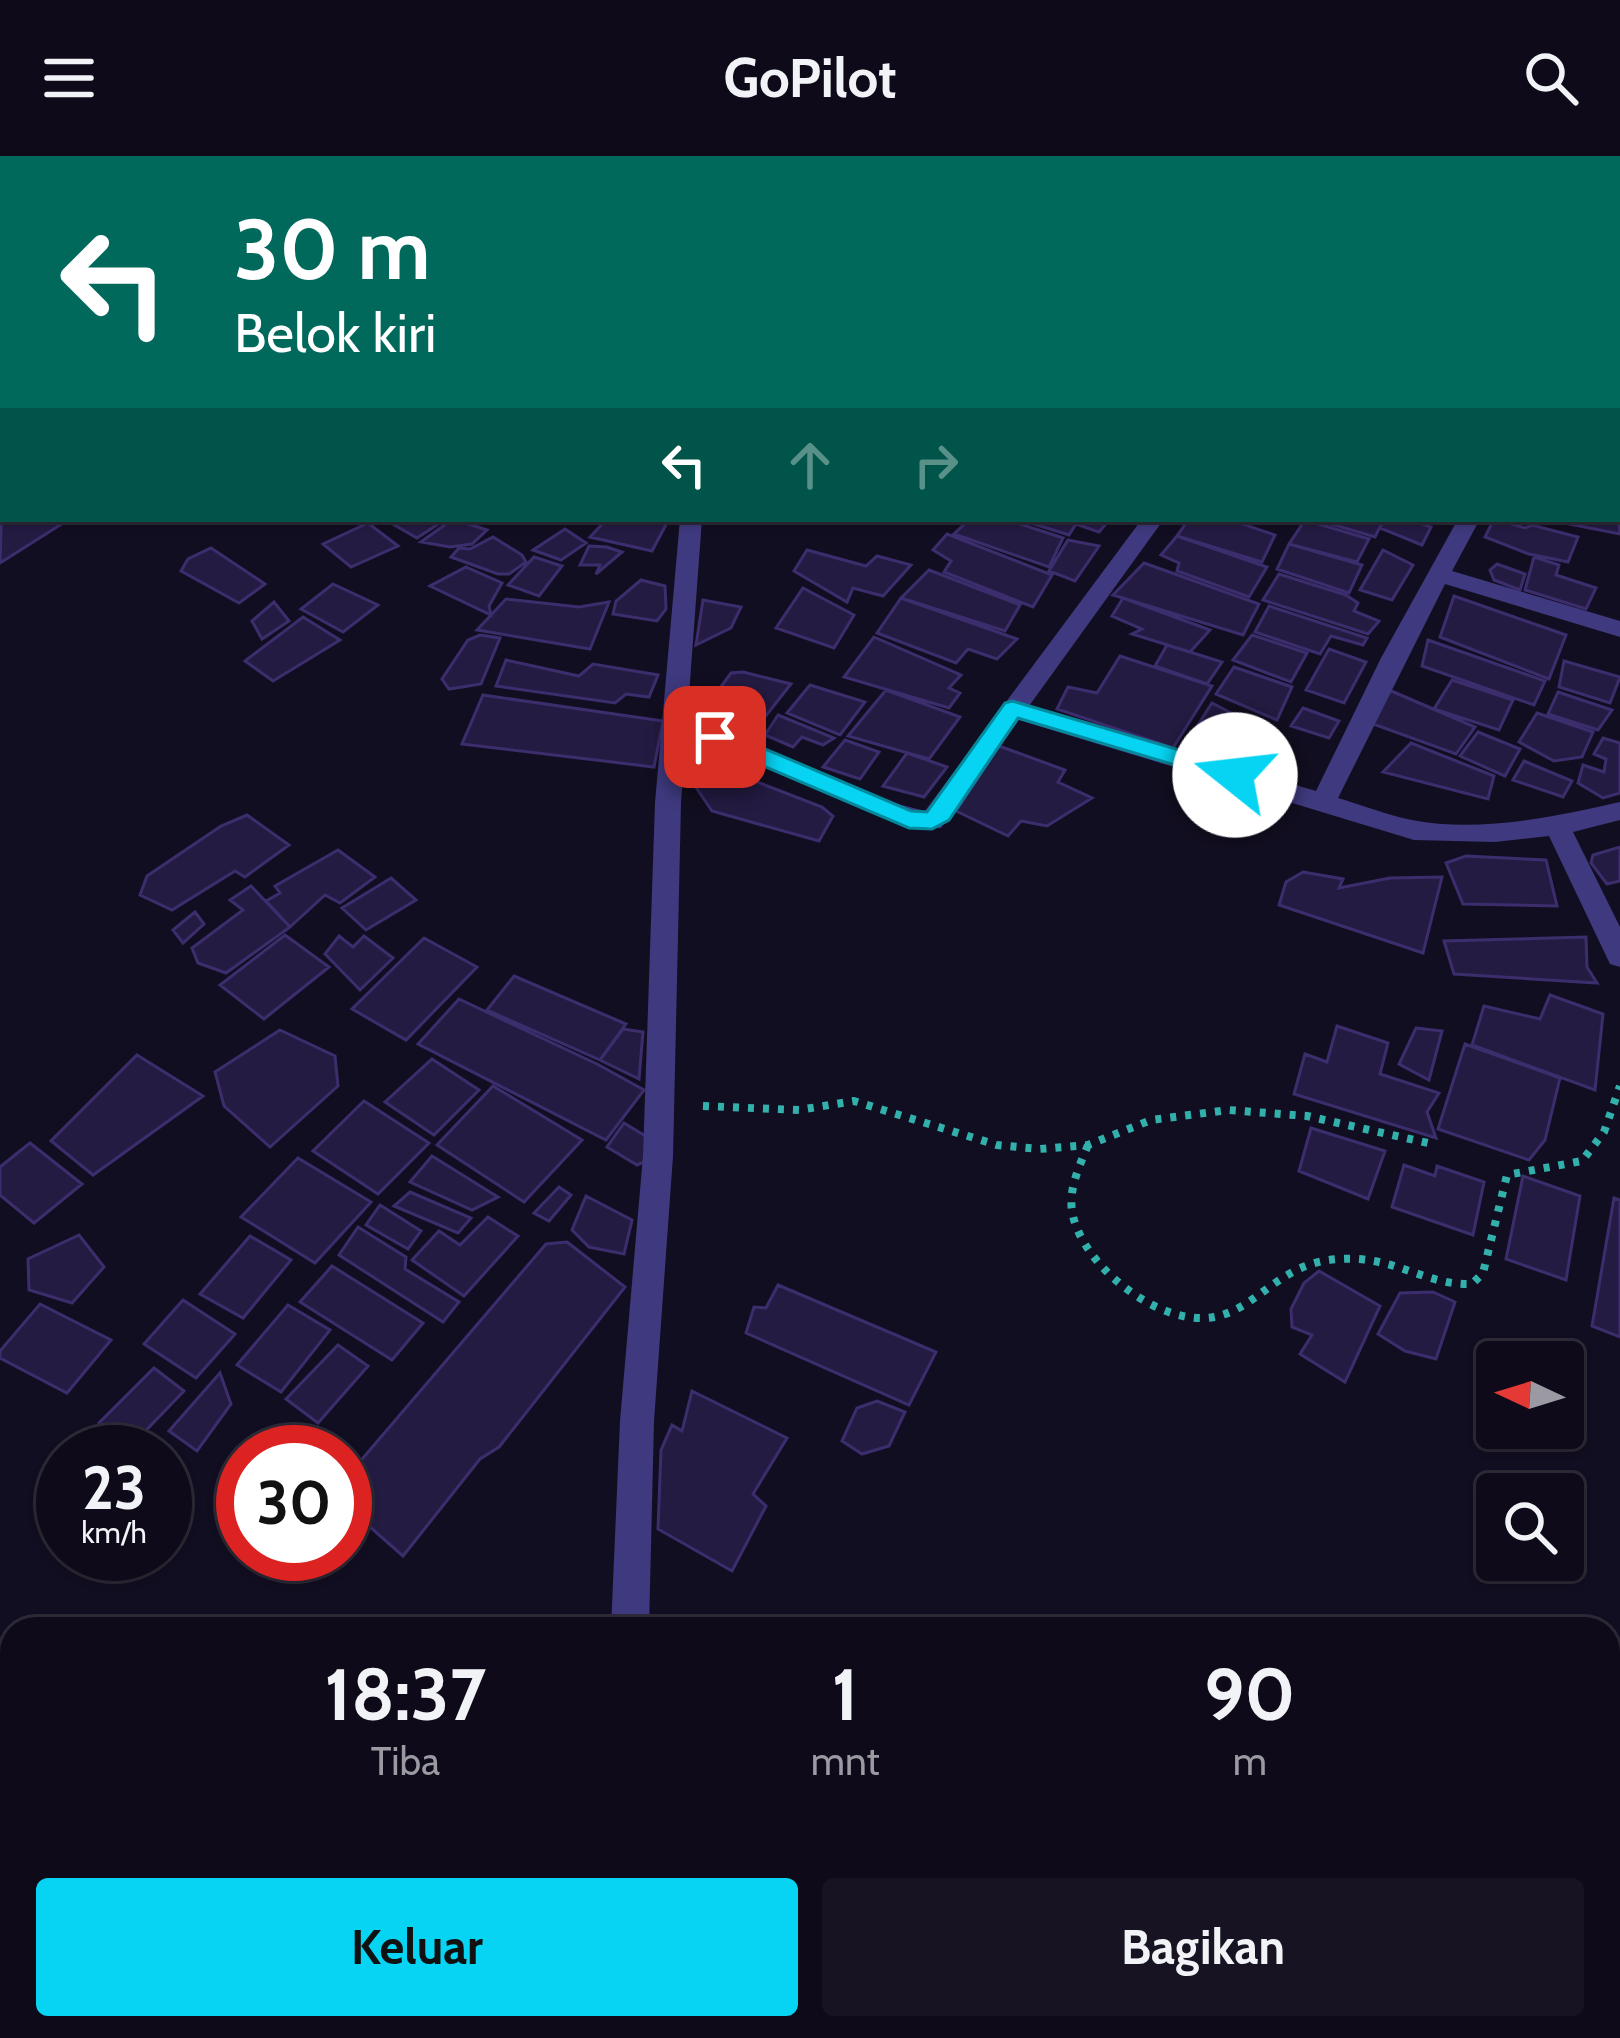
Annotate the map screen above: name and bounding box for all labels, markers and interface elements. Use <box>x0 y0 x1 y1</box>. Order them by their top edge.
icon: menu <box>36 45 102 111</box>
text: GoPilot <box>723 45 897 111</box>
icon: search <box>1518 45 1584 111</box>
text: 30 m <box>234 198 430 300</box>
icon: left <box>36 204 192 360</box>
text: Belok kiri <box>234 300 437 366</box>
icon: left <box>651 432 717 498</box>
icon: ahead <box>777 432 843 498</box>
icon: right <box>903 432 969 498</box>
pin <box>664 686 766 788</box>
icon: arrive <box>682 704 748 770</box>
position arrow <box>1172 712 1298 838</box>
north arrow <box>1476 1341 1584 1449</box>
map controls <box>1476 1341 1584 1581</box>
speed limit sign: 30 <box>216 1425 372 1581</box>
text: 23 <box>82 1451 146 1524</box>
button: search <box>1476 1473 1584 1581</box>
text: km/h <box>81 1514 147 1551</box>
text: 18:37 <box>325 1651 486 1738</box>
text: 1 <box>832 1651 858 1738</box>
text: 90 <box>1204 1651 1295 1738</box>
text: Tiba <box>371 1737 440 1785</box>
text: mnt <box>811 1737 880 1785</box>
text: m <box>1233 1737 1267 1785</box>
button: Keluar <box>36 1878 798 2016</box>
button: Bagikan <box>822 1878 1584 2016</box>

